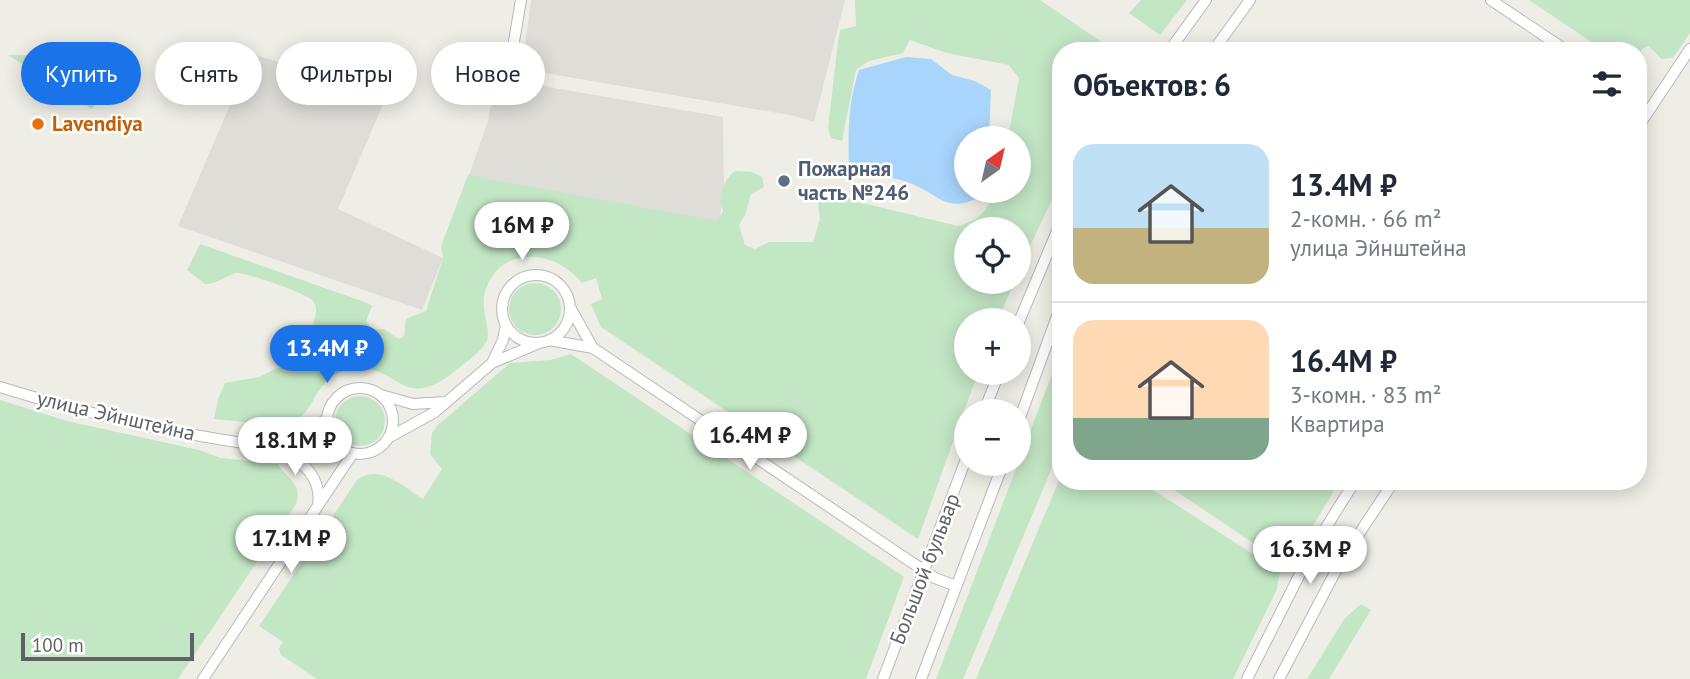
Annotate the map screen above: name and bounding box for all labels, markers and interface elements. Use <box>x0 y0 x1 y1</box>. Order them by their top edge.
chip: Купить <box>21 42 141 105</box>
chip: Снять <box>155 42 262 105</box>
chip: Фильтры <box>276 42 417 105</box>
chip: Новое <box>431 42 545 105</box>
text: Объектов: 6 <box>1073 65 1231 104</box>
icon: filters <box>1588 65 1626 103</box>
place label: Lavendiya <box>52 110 143 137</box>
marker: Lavendiya <box>30 116 46 132</box>
north arrow <box>954 126 1031 203</box>
map controls <box>954 126 1031 476</box>
place label: Пожарная часть №246 <box>798 155 909 206</box>
text: 13.4M ₽ <box>1290 165 1397 204</box>
icon: home <box>1129 172 1213 256</box>
marker: Пожарная часть №246 <box>776 173 792 189</box>
pin: 16M ₽ <box>473 202 571 262</box>
text: 2-комн. · 66 m² <box>1290 204 1442 233</box>
text: 16M ₽ <box>490 210 554 239</box>
button: locate <box>954 217 1031 294</box>
text: улица Эйнштейна <box>1290 233 1467 262</box>
button: + <box>954 308 1031 385</box>
pin: 13.4M ₽ <box>262 326 392 385</box>
text: 13.4M ₽ <box>286 333 368 362</box>
text: 16.4M ₽ <box>1290 341 1397 380</box>
icon: home <box>1129 348 1213 432</box>
text: 3-комн. · 83 m² <box>1290 380 1442 409</box>
street label: улица Эйнштейна <box>34 384 198 447</box>
button: − <box>954 399 1031 476</box>
text: Квартира <box>1290 409 1385 438</box>
pin: 16.4M ₽ <box>685 412 815 472</box>
pin: 18.1M ₽ <box>230 418 360 477</box>
text: 16.4M ₽ <box>709 420 791 449</box>
text: 18.1M ₽ <box>254 425 336 454</box>
street label: Большой бульвар <box>883 489 966 648</box>
pin: 17.1M ₽ <box>226 516 356 575</box>
text: 17.1M ₽ <box>251 523 331 552</box>
pin: 16.3M ₽ <box>1245 526 1375 586</box>
text: 16.3M ₽ <box>1269 534 1351 563</box>
scale bar <box>21 630 194 662</box>
text: 100 m <box>32 633 84 657</box>

